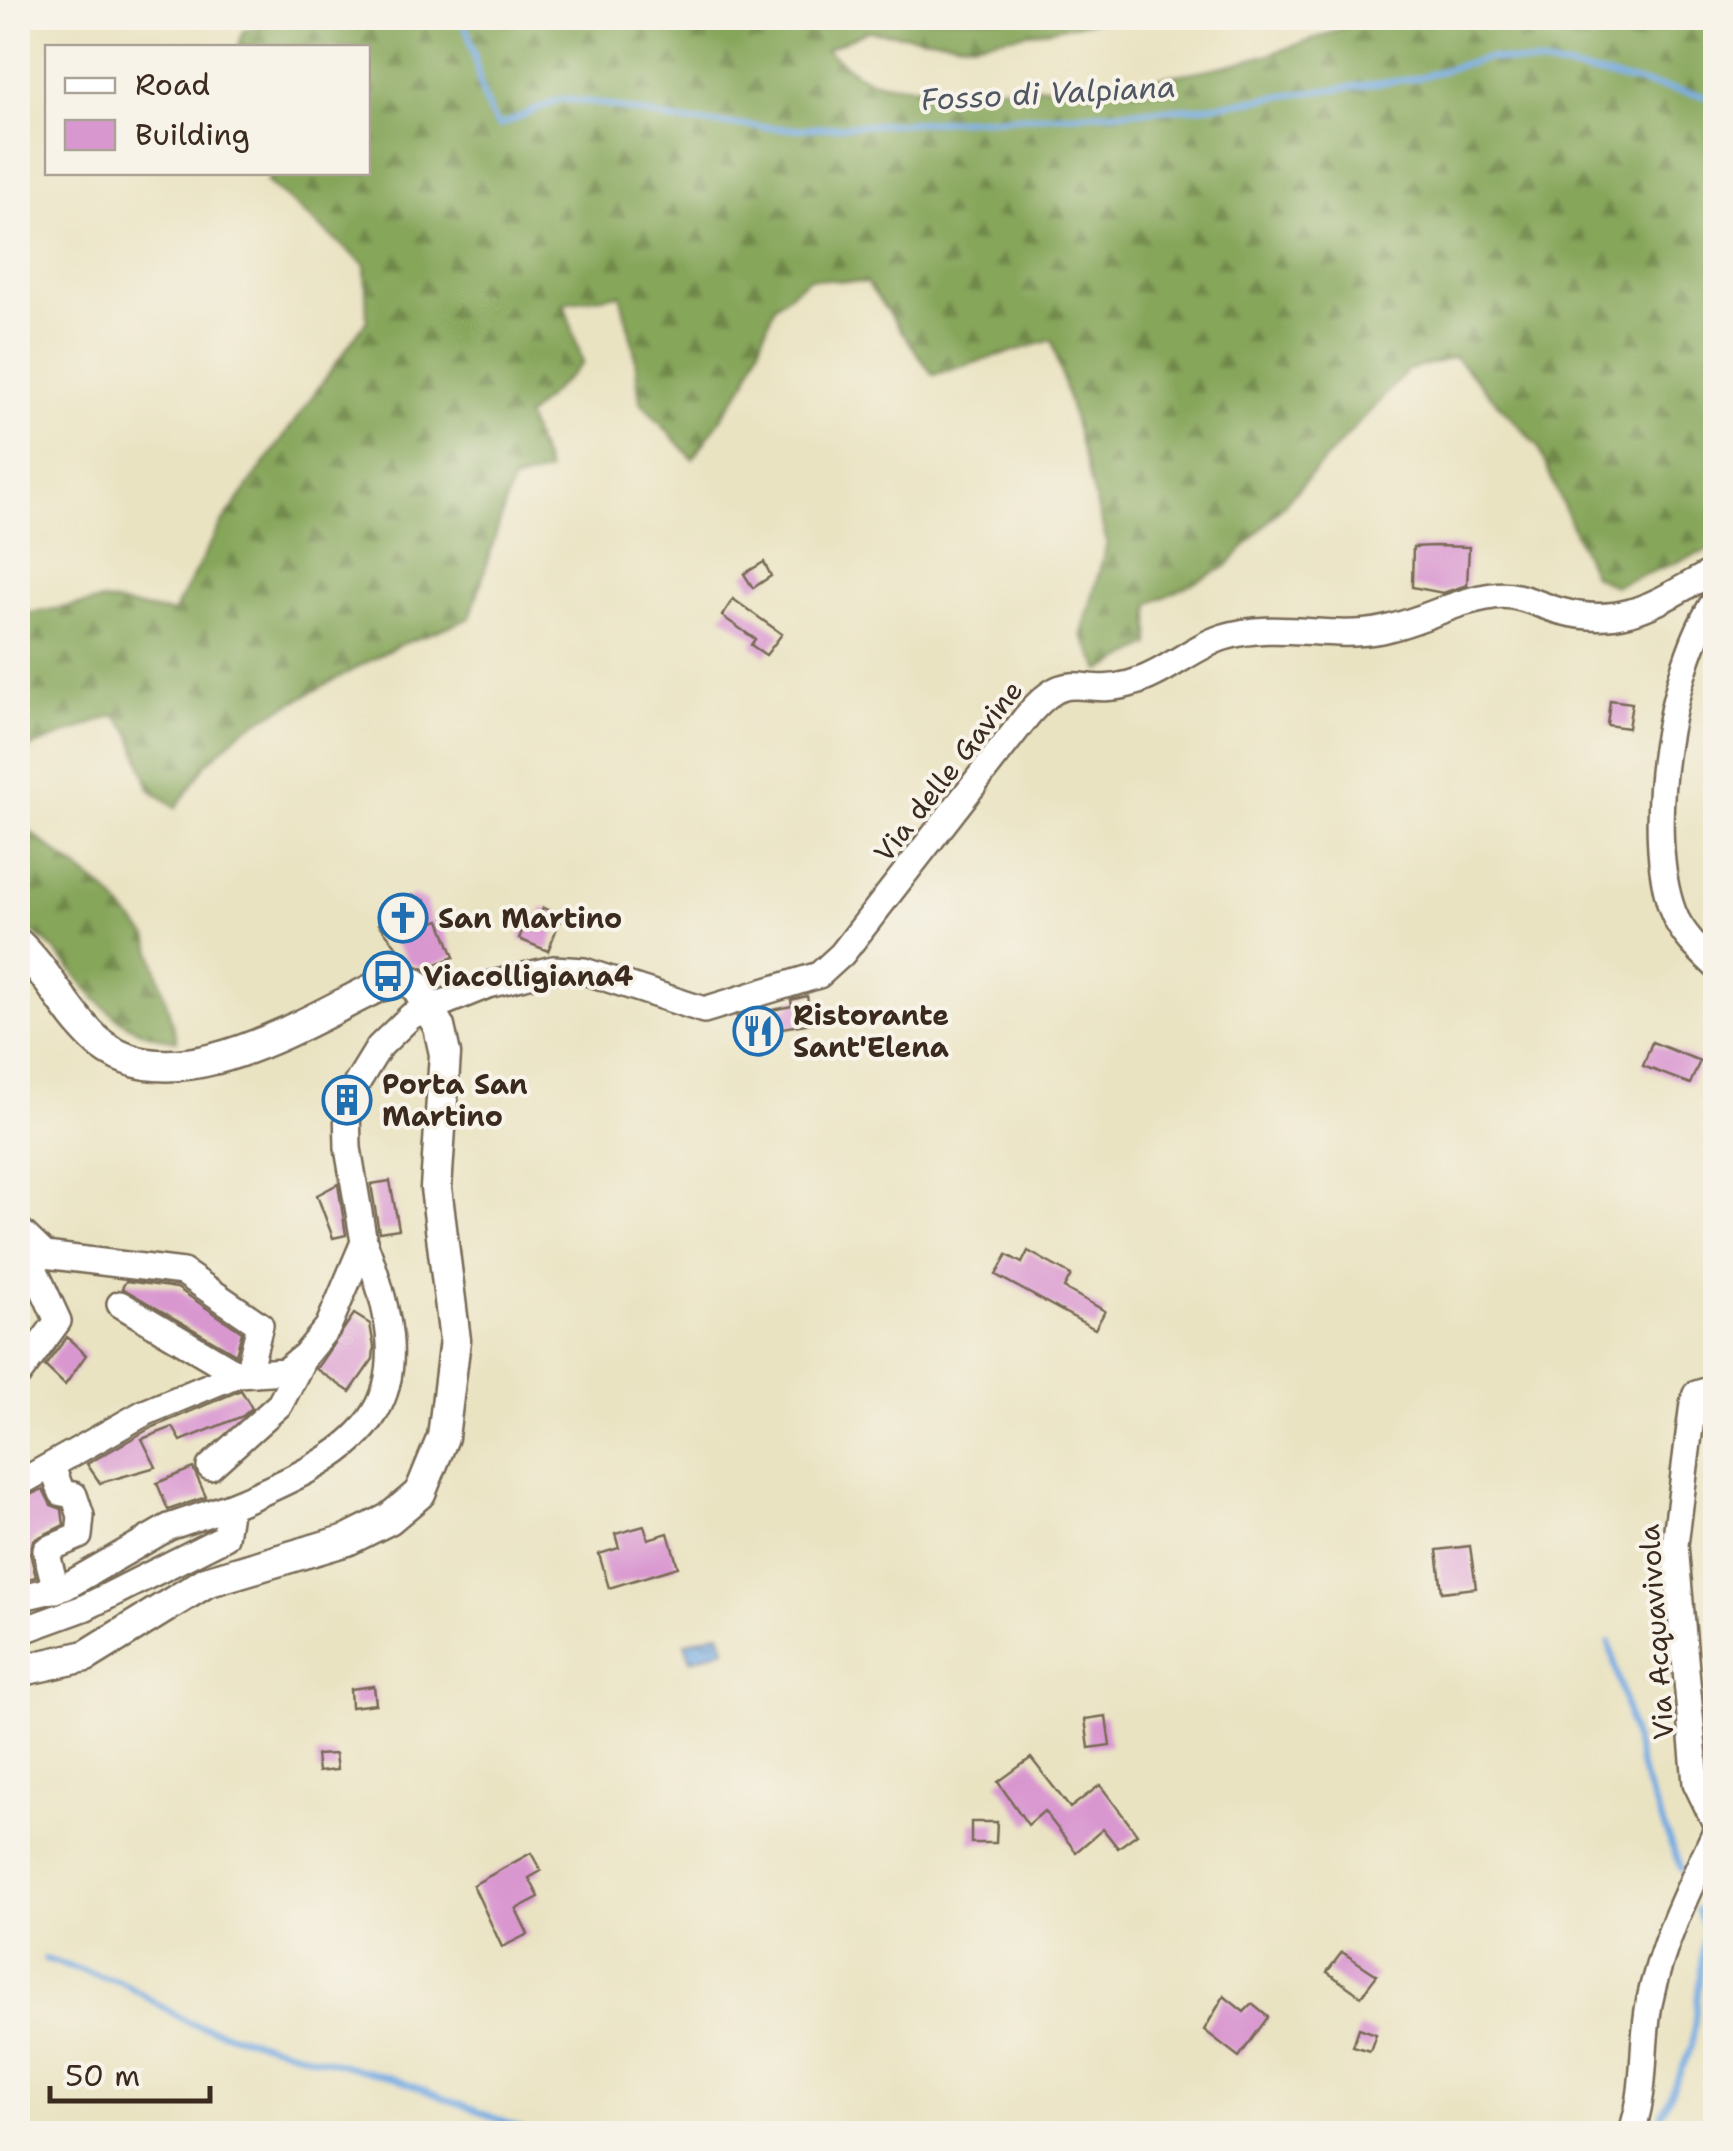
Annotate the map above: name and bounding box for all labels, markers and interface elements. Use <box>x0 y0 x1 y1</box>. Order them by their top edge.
legend <box>45 45 370 175</box>
text: Road <box>135 64 210 105</box>
water label: Fosso di Valpiana <box>919 66 1177 120</box>
text: Building <box>135 114 250 155</box>
street label: Via delle Gavine <box>865 672 1031 870</box>
church icon: San Martino <box>377 892 429 944</box>
place label: San Martino <box>438 899 622 937</box>
bus stop icon: Viacolligiana4 <box>362 950 414 1002</box>
place label: Viacolligiana4 <box>423 957 634 995</box>
place label: Ristorante Sant'Elena <box>793 996 949 1066</box>
restaurant icon: Ristorante Sant'Elena <box>732 1005 784 1057</box>
place label: Porta San Martino <box>382 1065 528 1135</box>
building icon: Porta San Martino <box>321 1074 373 1126</box>
street label: Via Acquavivola <box>1630 1523 1682 1741</box>
scale bar <box>50 2041 210 2103</box>
text: 50 m <box>65 2055 140 2096</box>

